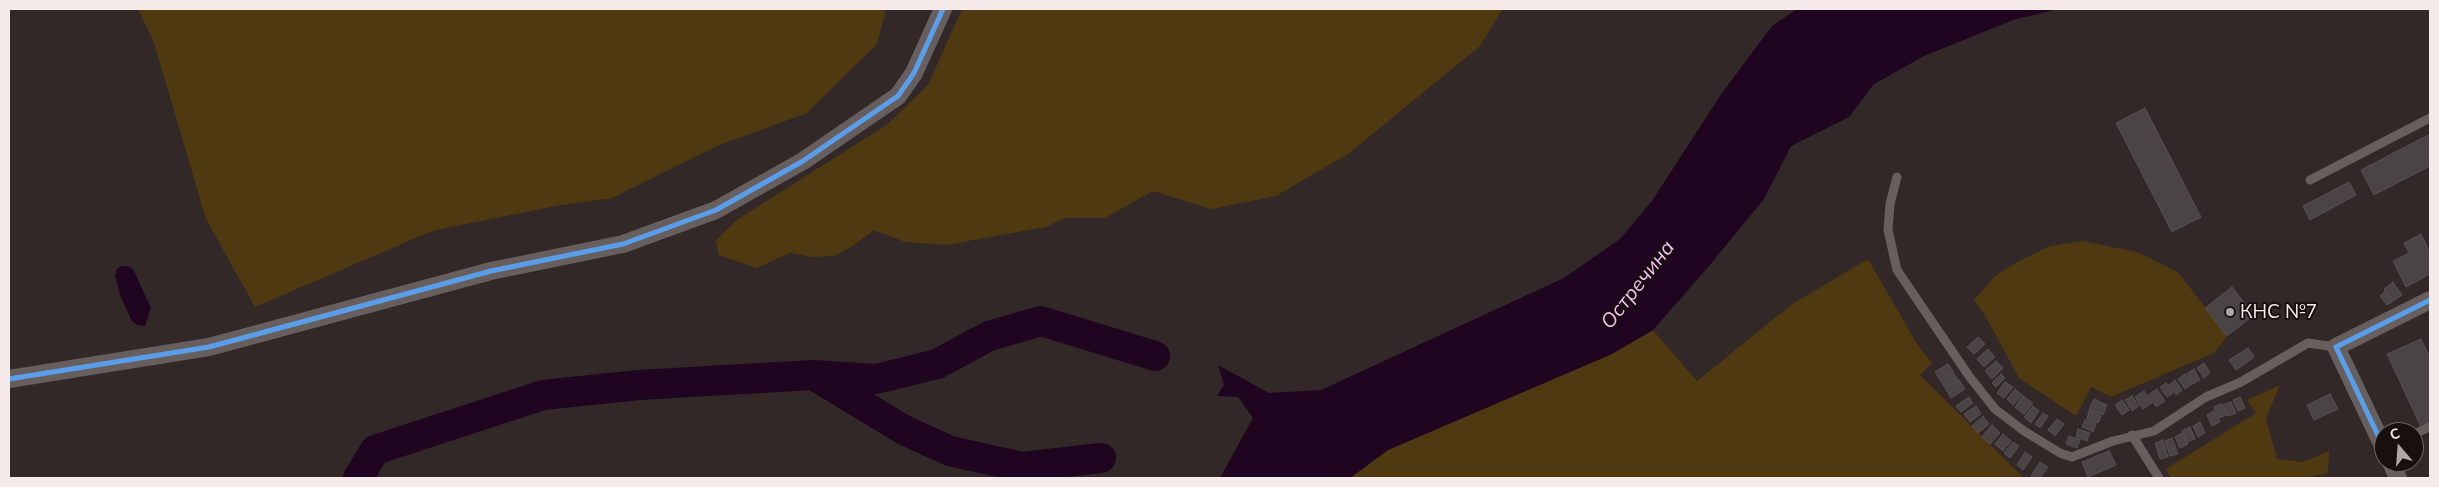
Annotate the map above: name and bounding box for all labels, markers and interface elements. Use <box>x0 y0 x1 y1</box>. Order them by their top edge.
water label: Остречина <box>1596 236 1680 334</box>
place label: КНС №7 <box>2240 301 2317 323</box>
marker: КНС №7 <box>2224 306 2236 318</box>
north arrow <box>2374 422 2424 472</box>
text: С <box>2387 424 2402 444</box>

